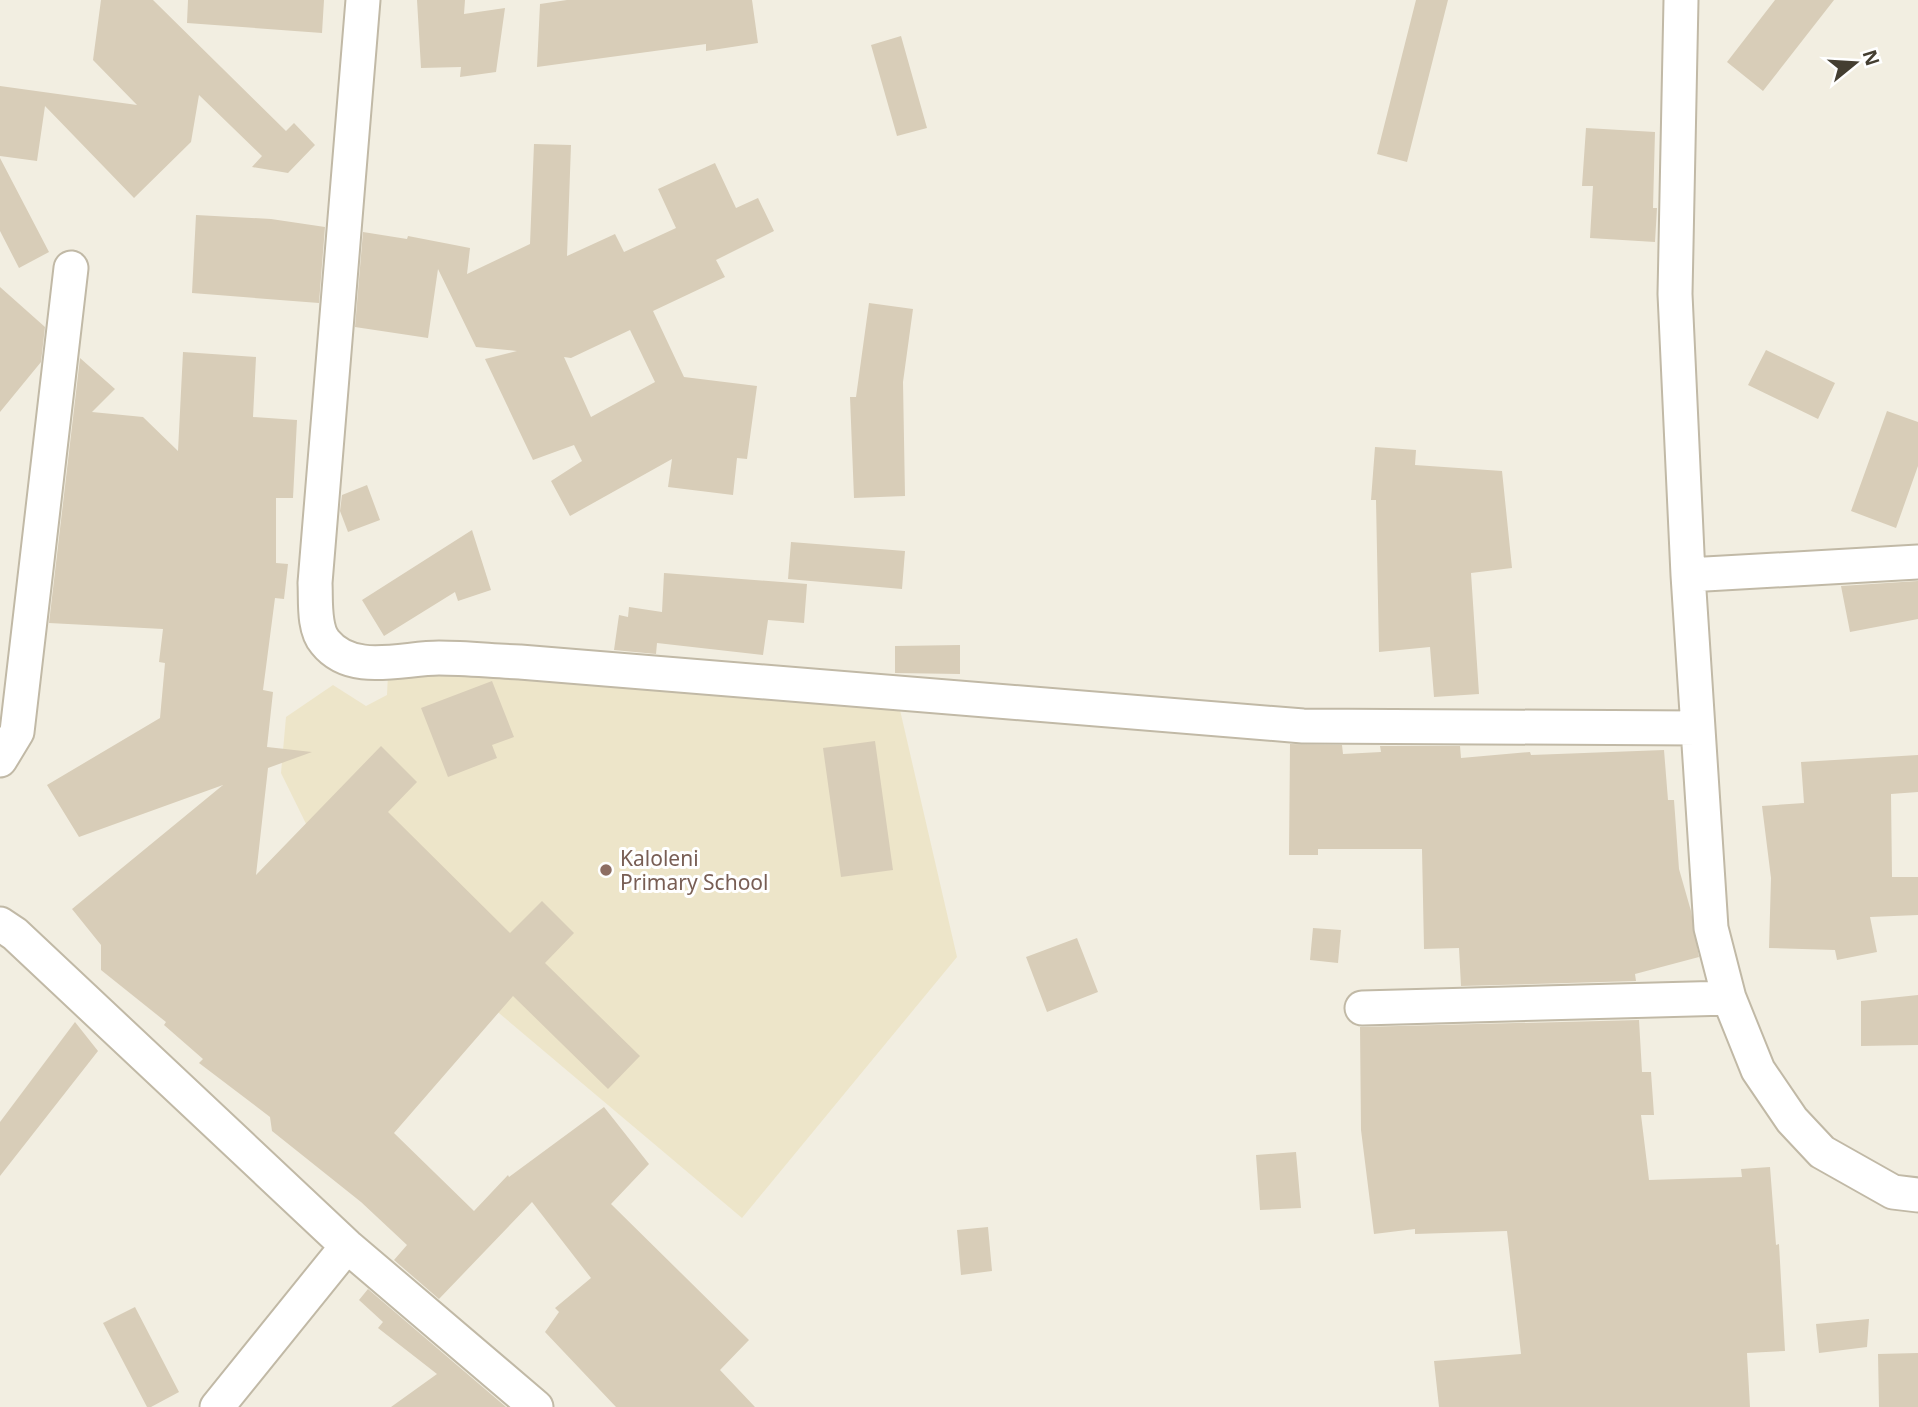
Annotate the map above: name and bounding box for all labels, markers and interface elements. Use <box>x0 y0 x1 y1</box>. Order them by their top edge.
north arrow <box>1820 28 1890 98</box>
text: N <box>1856 46 1886 69</box>
place label: Kaloleni Primary School <box>620 844 768 896</box>
marker: Kaloleni Primary School <box>598 862 614 878</box>

